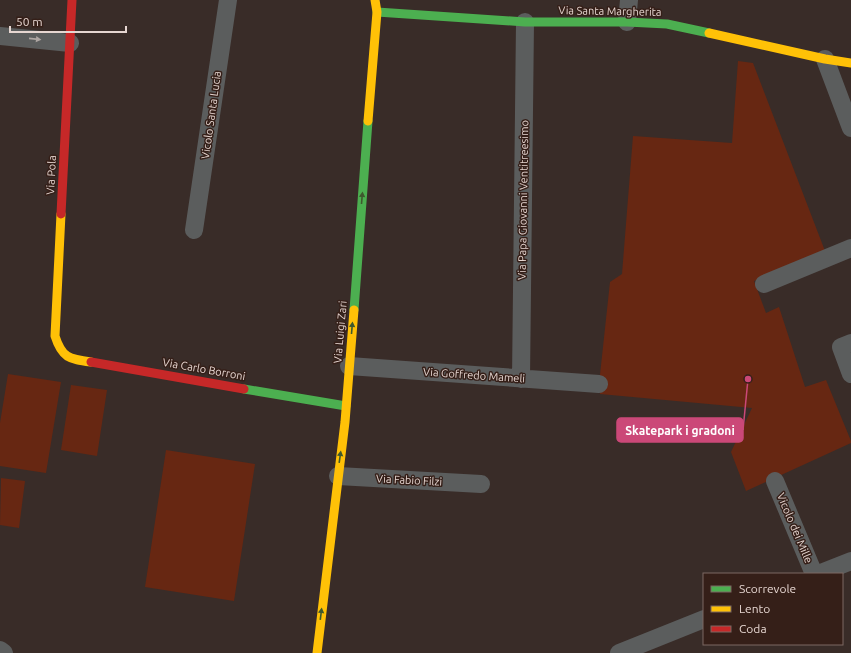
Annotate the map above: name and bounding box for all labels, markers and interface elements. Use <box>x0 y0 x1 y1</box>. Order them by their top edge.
street label: Via Santa Margherita <box>558 4 662 18</box>
scale bar <box>10 8 126 34</box>
text: 50 m <box>16 15 43 28</box>
one-way arrow <box>29 36 41 43</box>
street label: Vicolo Santa Lucia <box>199 70 223 160</box>
street label: Via Papa Giovanni Ventitreesimo <box>516 120 530 280</box>
street label: Via Pola <box>44 155 58 195</box>
one-way arrow <box>359 192 366 204</box>
street label: Via Luigi Zari <box>331 300 349 364</box>
one-way arrow <box>348 322 355 334</box>
street label: Via Carlo Borroni <box>162 356 246 382</box>
street label: Via Goffredo Mameli <box>423 365 525 385</box>
callout: Skatepark i gradoni <box>617 418 743 442</box>
text: Skatepark i gradoni <box>625 424 735 437</box>
one-way arrow <box>337 451 343 463</box>
street label: Via Fabio Filzi <box>376 472 442 488</box>
street label: Vicolo dei Mille <box>775 491 815 565</box>
legend <box>703 573 843 645</box>
text: Scorrevole <box>739 582 796 595</box>
text: Lento <box>739 602 770 615</box>
one-way arrow <box>318 608 325 620</box>
text: Coda <box>739 622 767 635</box>

